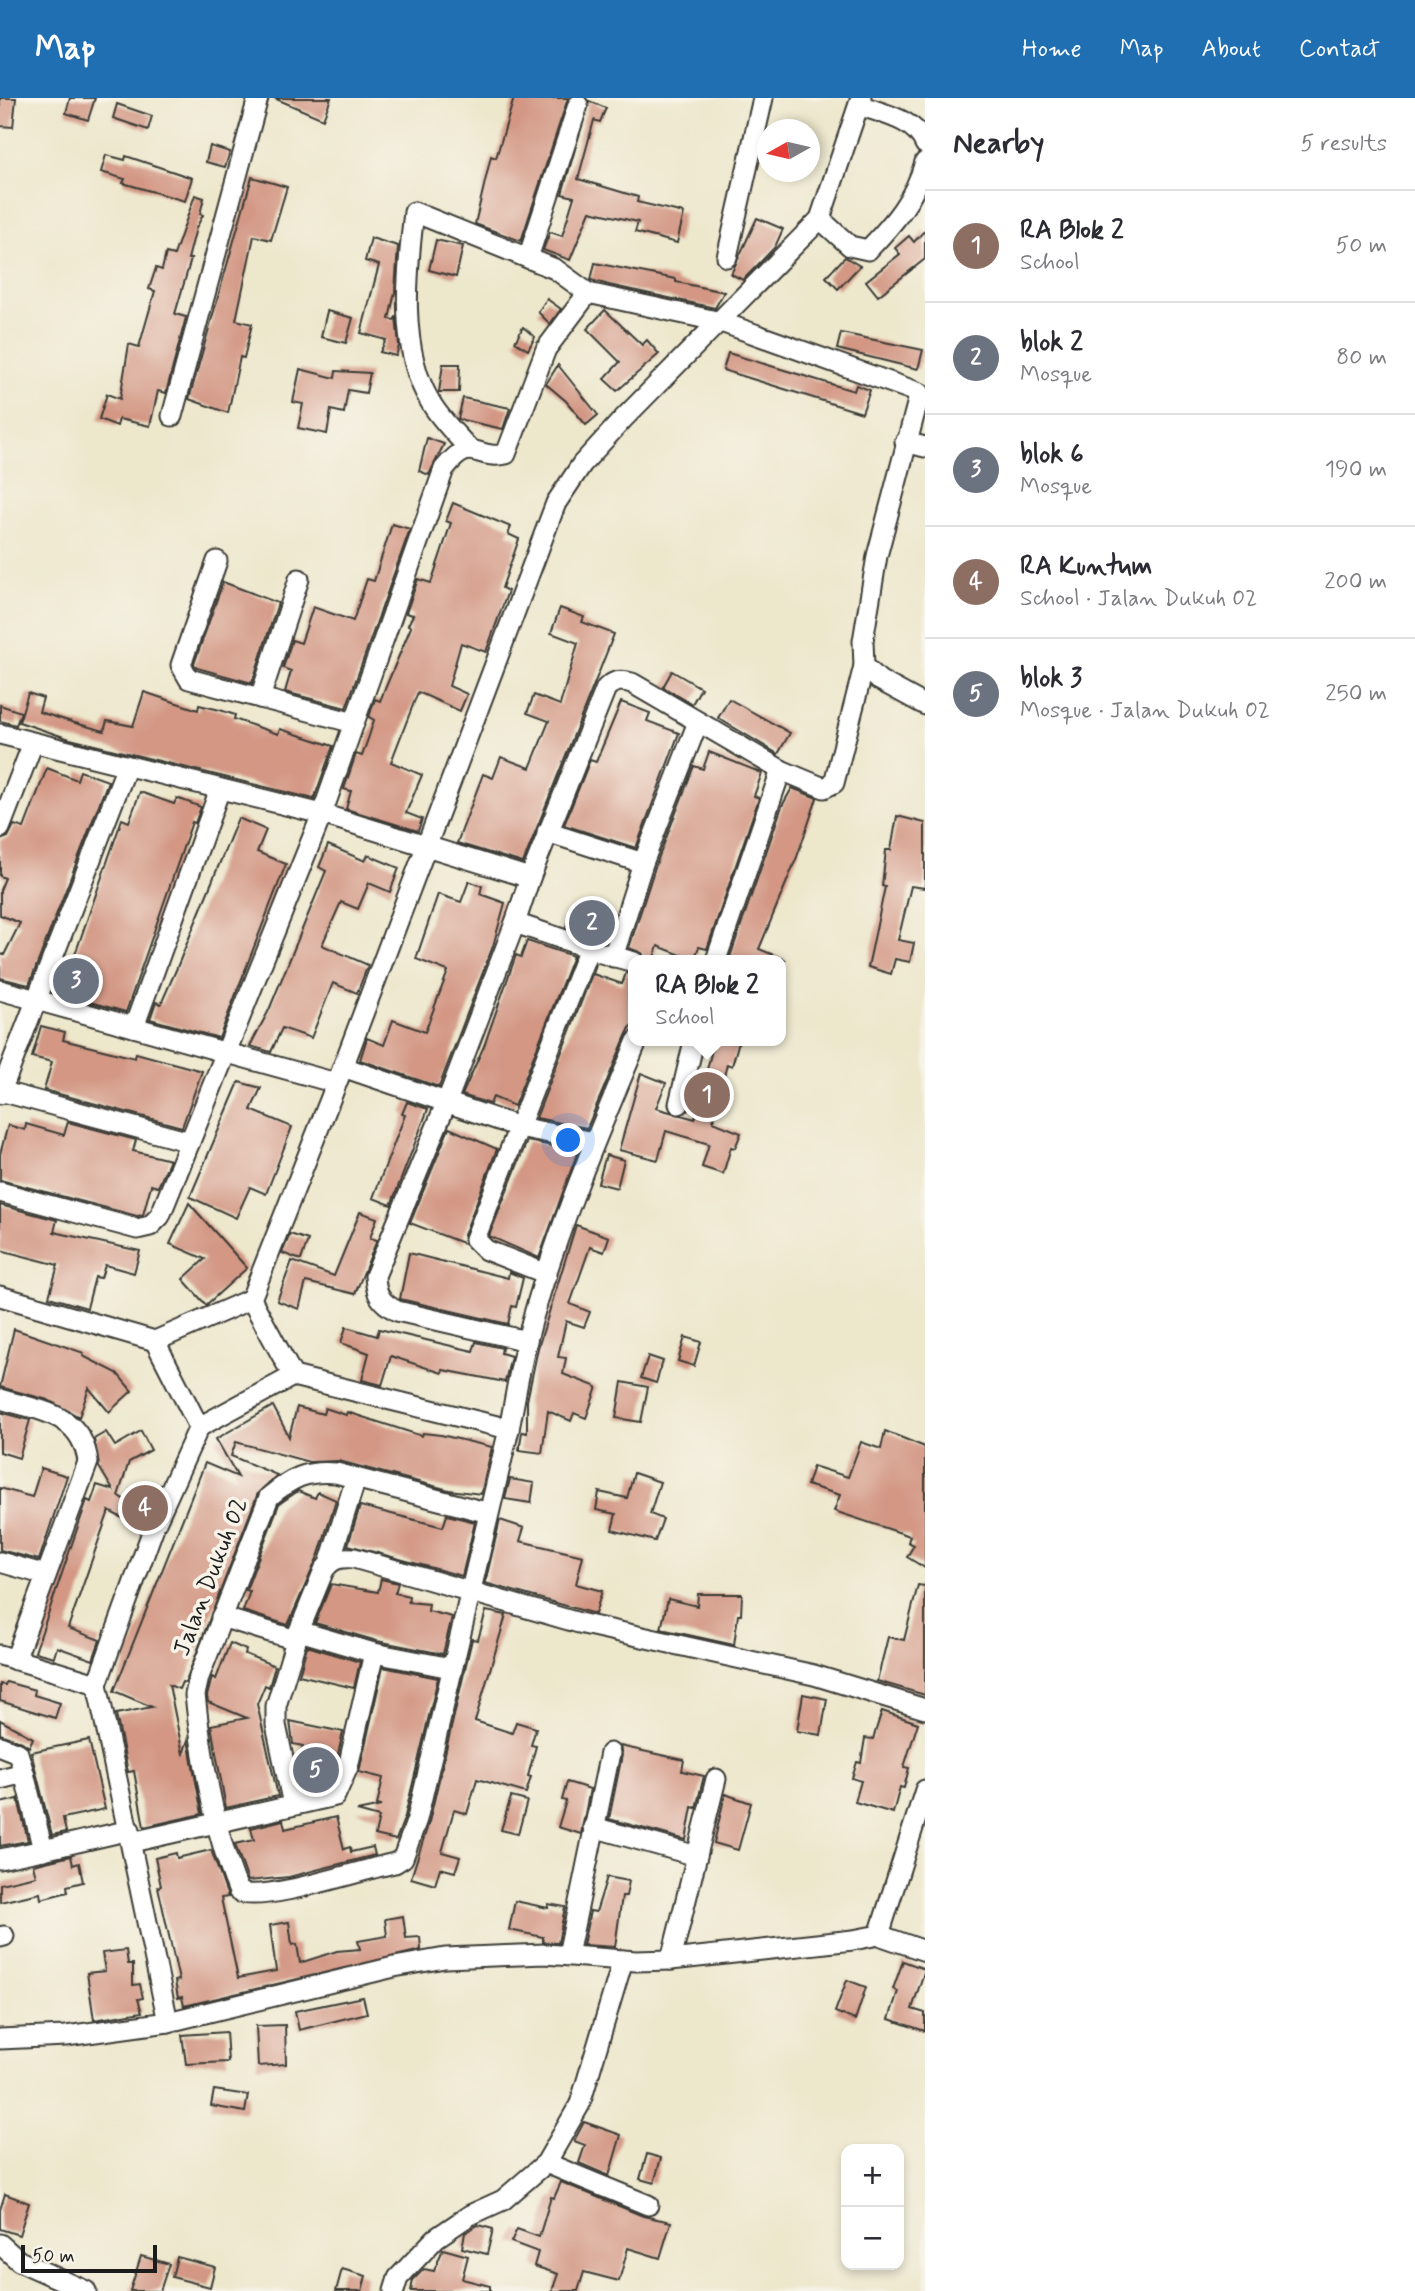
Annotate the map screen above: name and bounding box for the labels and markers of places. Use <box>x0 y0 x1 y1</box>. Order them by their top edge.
pin: 2 <box>569 897 615 949</box>
pin: 3 <box>53 955 99 1007</box>
pin: 1 <box>684 1069 730 1121</box>
pin: 4 <box>122 1482 168 1534</box>
pin: 5 <box>293 1744 339 1796</box>

